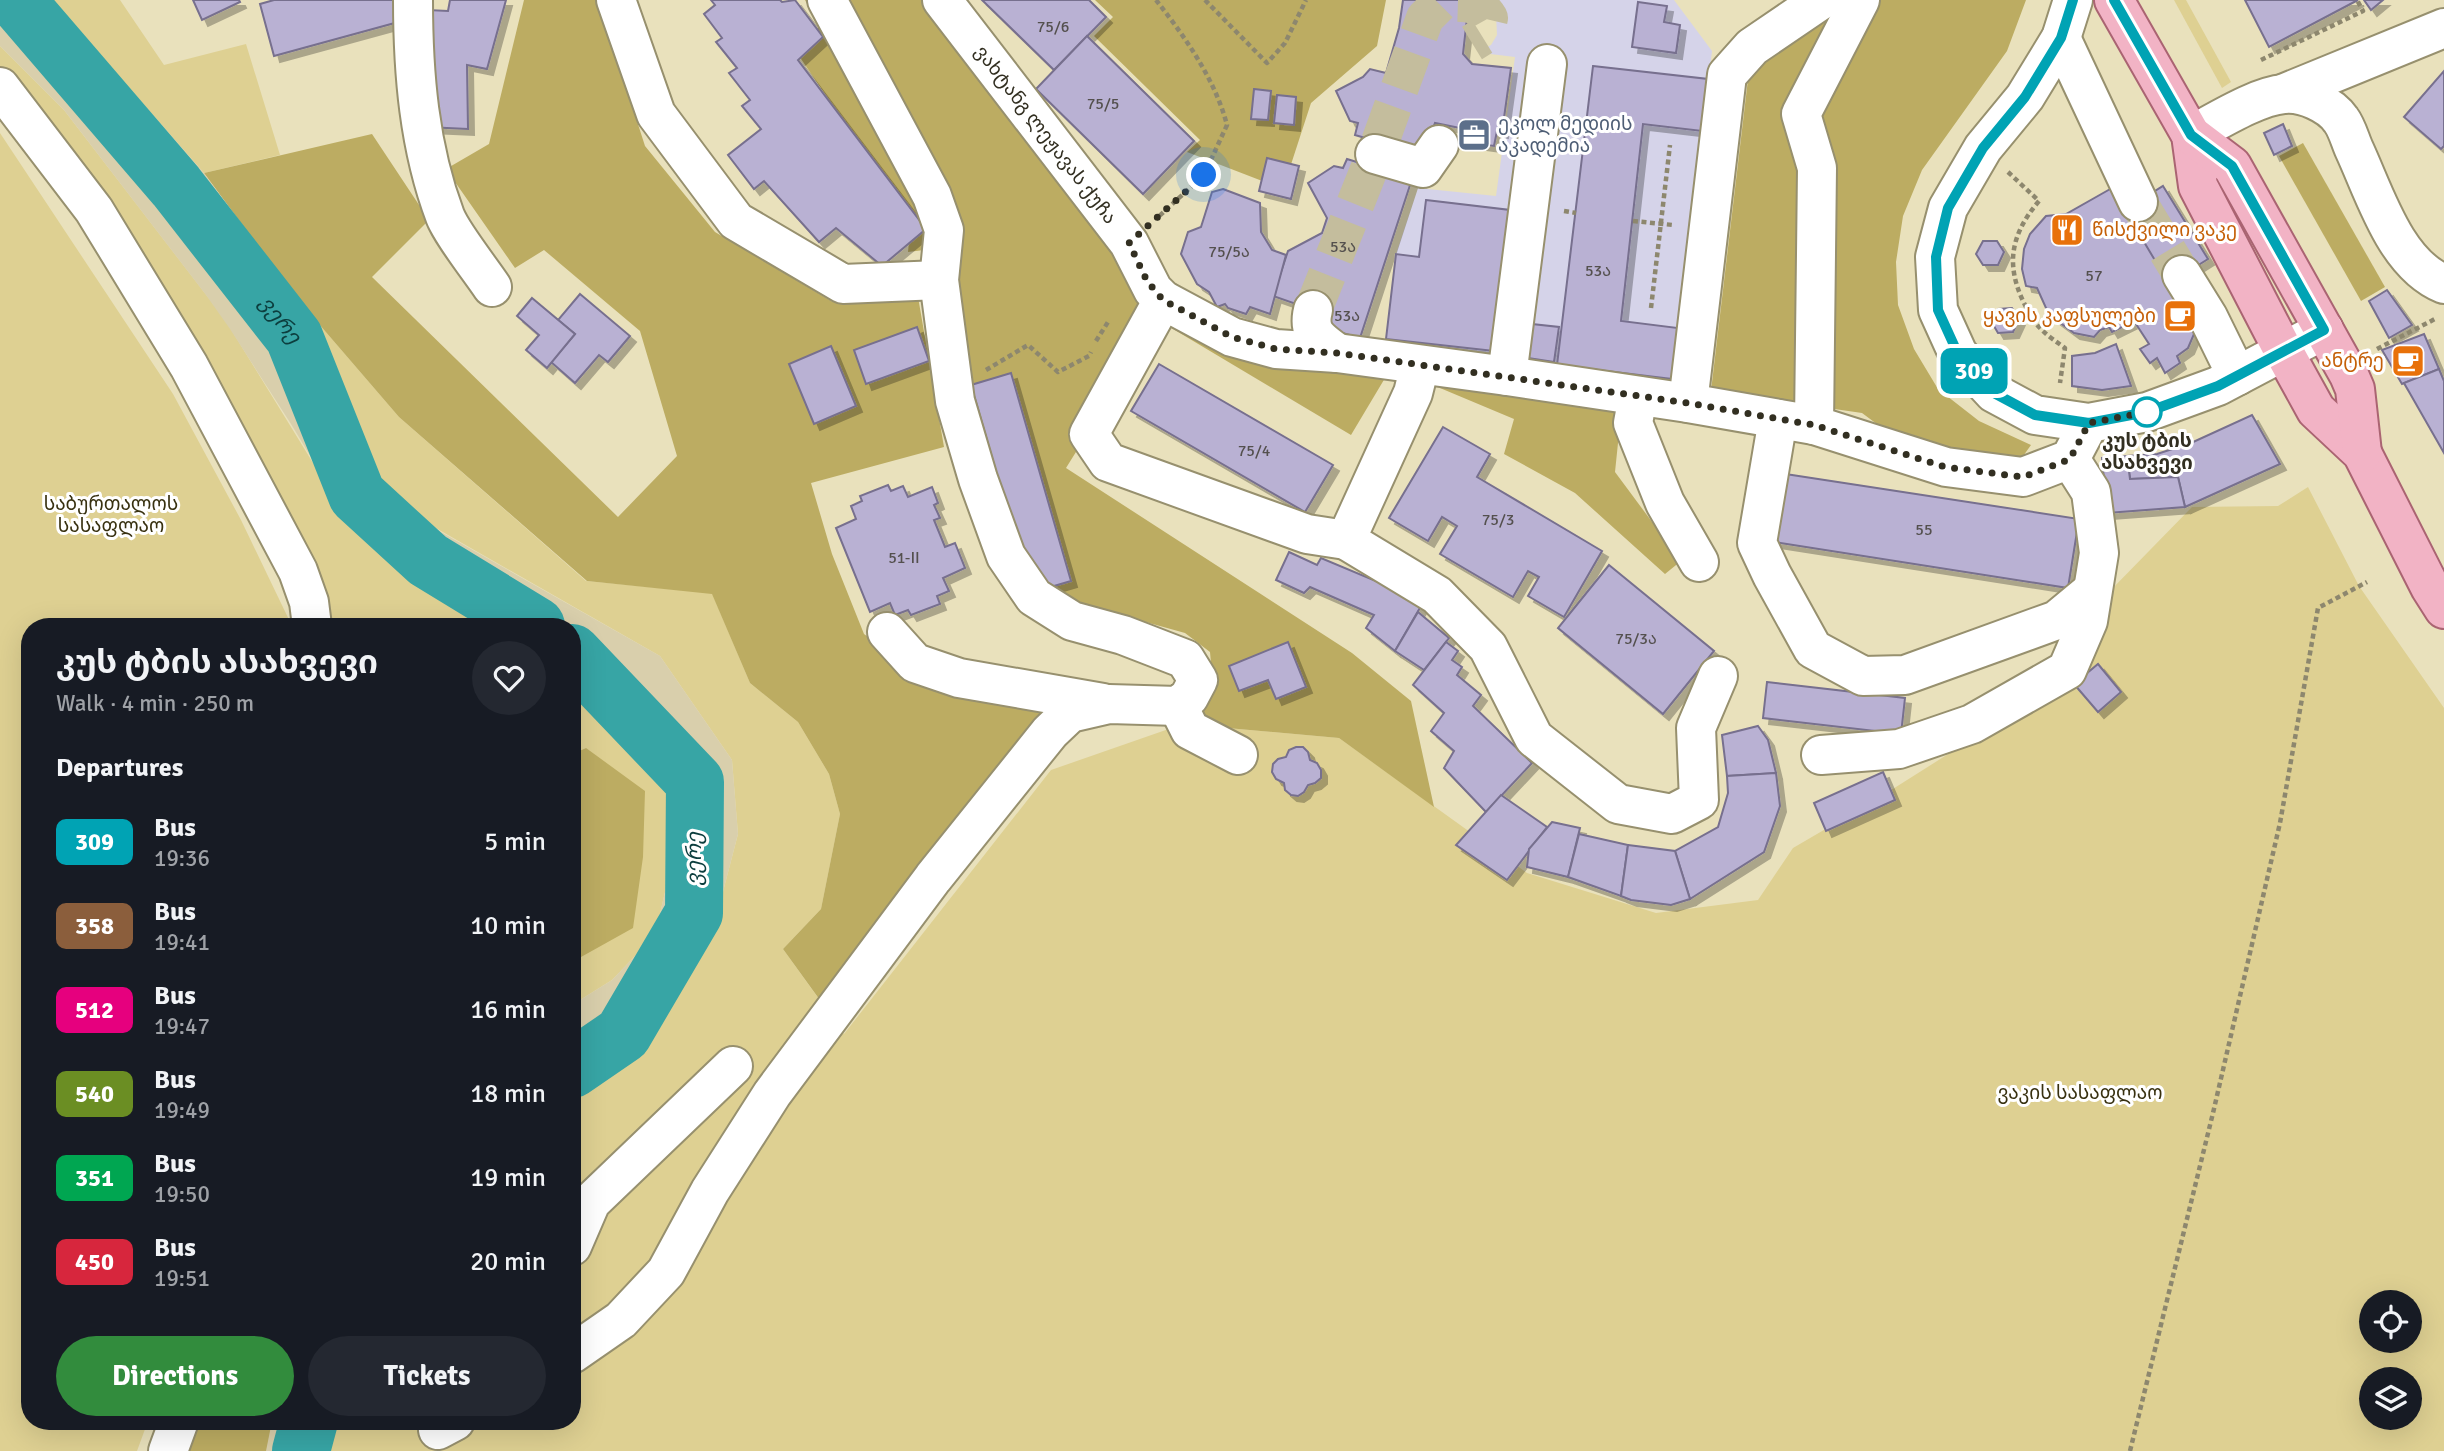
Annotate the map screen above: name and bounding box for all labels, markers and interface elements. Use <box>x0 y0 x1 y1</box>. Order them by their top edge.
house number: 75/6 <box>1037 17 1069 37</box>
street label: ვახტანგ ლეჟავას ქუჩა <box>969 41 1122 229</box>
house number: 75/5 <box>1087 94 1119 114</box>
place label: ეკოლ მედიის აკადემია <box>1498 112 1632 158</box>
office icon: ეკოლ მედიის აკადემია <box>1455 116 1493 154</box>
your location <box>1186 157 1221 192</box>
restaurant icon: წისქვილი ვაკე <box>2048 211 2086 249</box>
place label: წისქვილი ვაკე <box>2092 218 2237 242</box>
house number: 53ა <box>1330 237 1356 257</box>
house number: 75/5ა <box>1208 242 1250 262</box>
house number: 53ა <box>1585 261 1611 281</box>
house number: 57 <box>2085 266 2103 286</box>
water label: ვერე <box>254 291 308 349</box>
cafe icon: ყავის კაფსულები <box>2161 297 2199 335</box>
place label: ყავის კაფსულები <box>1983 304 2156 328</box>
house number: 53ა <box>1334 306 1360 326</box>
cafe icon: ანტრე <box>2389 342 2427 380</box>
line badge: 309 <box>1934 348 2014 394</box>
place label: ანტრე <box>2321 349 2384 373</box>
text: 309 <box>1955 356 1993 386</box>
marker: კუს ტბის ასახვევი <box>2132 397 2162 427</box>
place label: კუს ტბის ასახვევი <box>2101 429 2193 475</box>
house number: 75/4 <box>1238 441 1271 461</box>
park label: საბურთალოს სასაფლაო <box>44 492 178 538</box>
house number: 75/3 <box>1482 510 1514 530</box>
house number: 55 <box>1915 520 1933 540</box>
house number: 51-II <box>888 548 920 568</box>
house number: 75/3ა <box>1615 629 1657 649</box>
button: heart <box>472 641 546 715</box>
text: კუს ტბის ასახვევი <box>56 642 378 683</box>
text: Walk · 4 min · 250 m <box>56 689 254 718</box>
text: Departures <box>56 752 183 784</box>
text: Bus <box>154 812 196 844</box>
text: 5 min <box>484 826 546 858</box>
text: 309 <box>75 827 114 857</box>
water label: ვერე <box>681 832 707 886</box>
text: 19:36 <box>154 844 210 873</box>
text: Bus <box>154 896 196 928</box>
text: 10 min <box>470 910 546 942</box>
text: 358 <box>75 911 114 941</box>
text: 19:41 <box>154 928 210 957</box>
text: Bus <box>154 980 196 1012</box>
text: 16 min <box>470 994 546 1026</box>
text: 512 <box>75 995 114 1025</box>
text: 19:47 <box>154 1012 210 1041</box>
text: Bus <box>154 1064 196 1096</box>
text: 18 min <box>470 1078 546 1110</box>
text: 540 <box>75 1079 114 1109</box>
park label: ვაკის სასაფლაო <box>1998 1081 2163 1105</box>
text: 19:49 <box>154 1096 210 1125</box>
text: Bus <box>154 1148 196 1180</box>
text: 19 min <box>470 1162 546 1194</box>
text: 351 <box>75 1163 114 1193</box>
text: 19:50 <box>154 1180 210 1209</box>
text: Bus <box>154 1232 196 1264</box>
text: 20 min <box>470 1246 546 1278</box>
text: 450 <box>75 1247 114 1277</box>
text: 19:51 <box>154 1264 210 1293</box>
map controls <box>2359 1290 2422 1430</box>
button: locate <box>2359 1290 2422 1353</box>
button: Directions <box>56 1336 294 1416</box>
button: Tickets <box>308 1336 546 1416</box>
button: layers <box>2359 1367 2422 1430</box>

